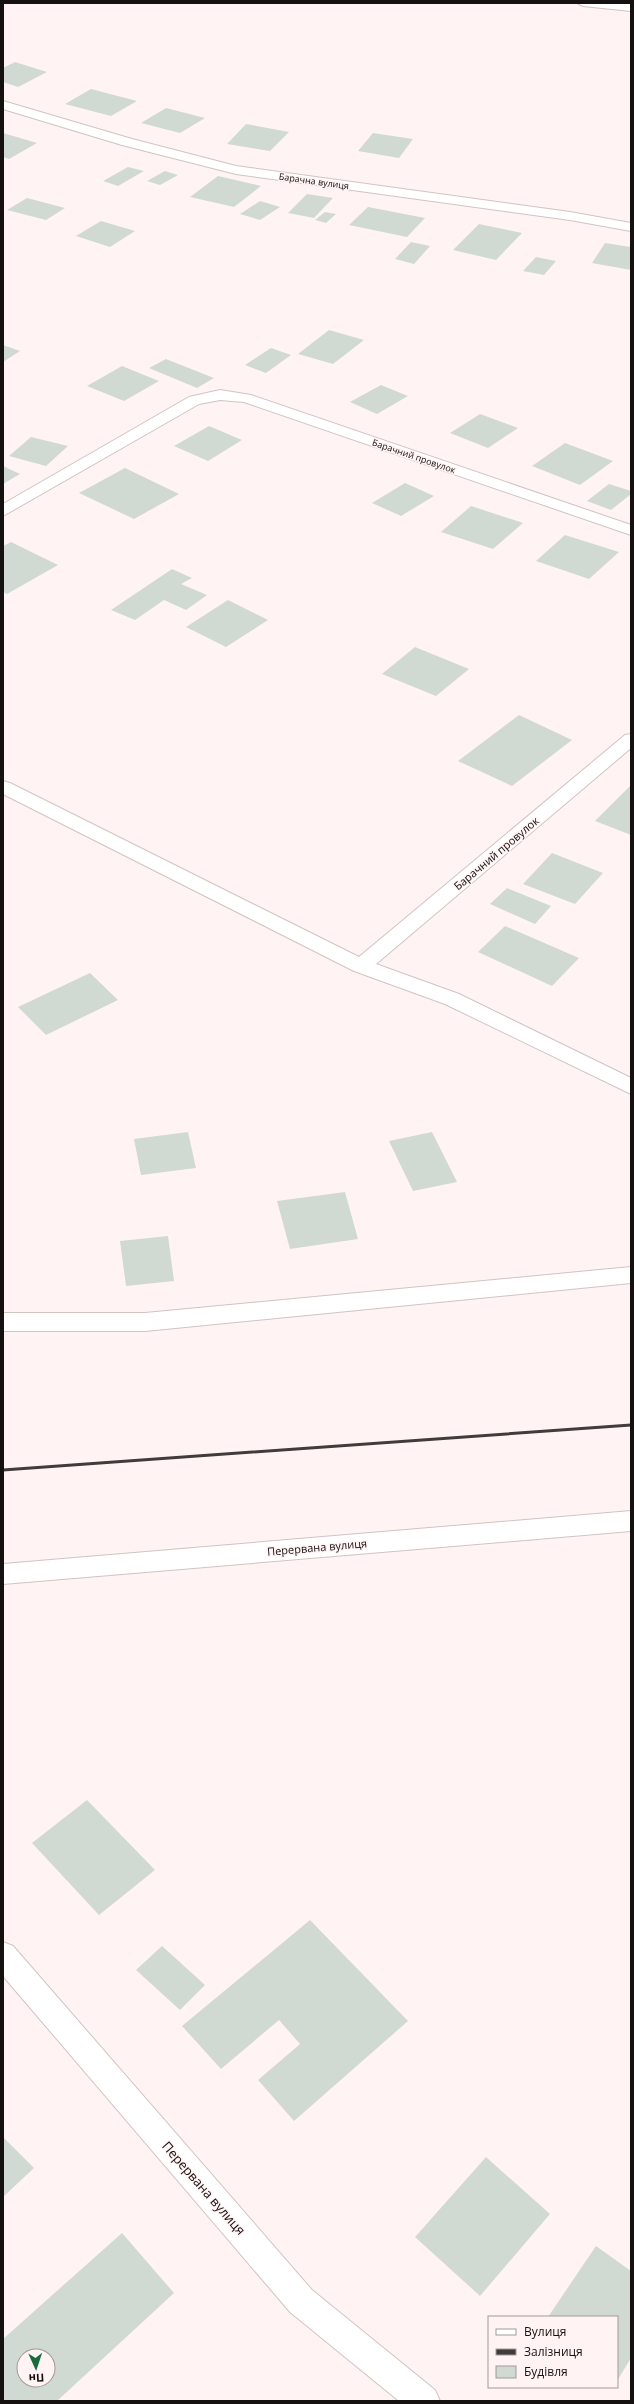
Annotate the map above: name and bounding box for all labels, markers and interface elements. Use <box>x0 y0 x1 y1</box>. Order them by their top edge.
street label: Барачна вулиця <box>278 170 350 192</box>
street label: Барачний провулок <box>371 436 458 476</box>
street label: Барачний провулок <box>450 813 542 893</box>
street label: Перервана вулиця <box>266 1535 368 1559</box>
street label: Перервана вулиця <box>158 2137 250 2239</box>
legend <box>488 2316 618 2388</box>
text: Вулиця <box>524 2323 566 2340</box>
text: Залізниця <box>524 2343 583 2360</box>
north arrow <box>16 2348 56 2388</box>
text: Будівля <box>524 2363 568 2380</box>
text: Пн <box>28 2371 45 2386</box>

